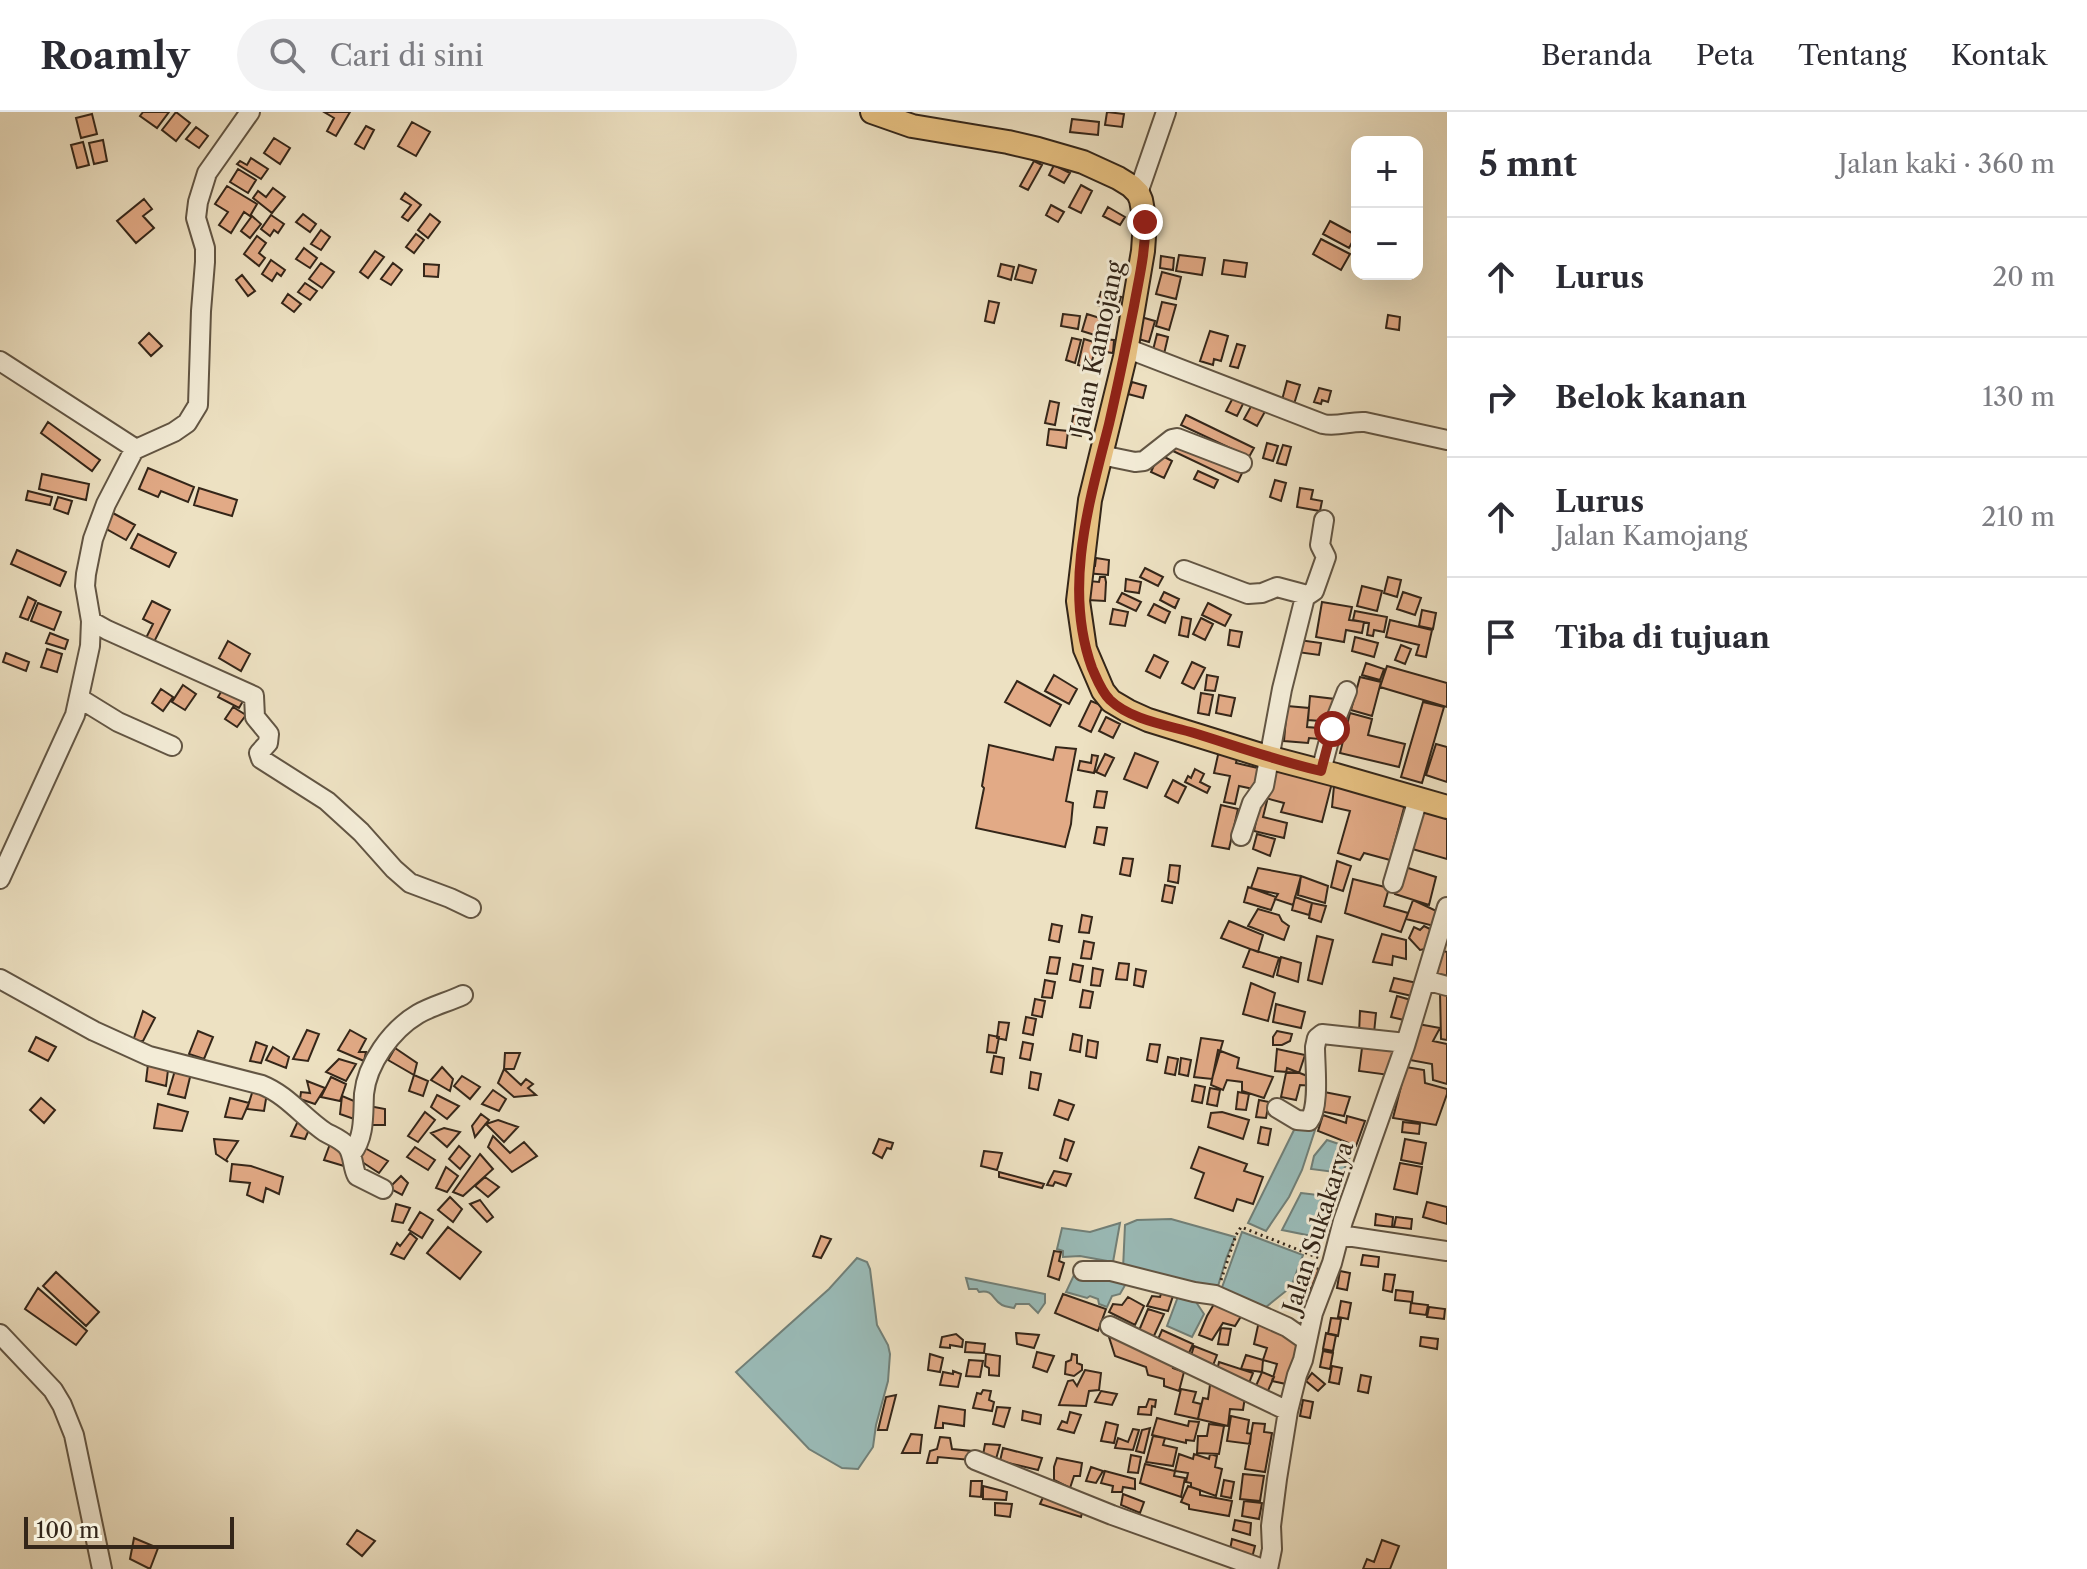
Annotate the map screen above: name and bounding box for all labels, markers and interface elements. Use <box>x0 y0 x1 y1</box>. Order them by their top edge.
search box <box>237 19 797 91</box>
text: Roamly <box>40 32 189 79</box>
icon: search <box>265 33 309 77</box>
text: Cari di sini <box>329 37 484 74</box>
text: Beranda <box>1541 38 1652 72</box>
text: Peta <box>1696 38 1754 72</box>
text: Tentang <box>1798 38 1907 72</box>
text: Kontak <box>1951 38 2047 72</box>
map controls <box>1351 136 1423 280</box>
button: + <box>1351 136 1423 208</box>
text: 5 mnt <box>1479 143 1577 185</box>
text: Jalan kaki · 360 m <box>1838 148 2055 180</box>
route end <box>1127 204 1163 240</box>
button: − <box>1351 208 1423 280</box>
icon: ahead <box>1479 255 1523 299</box>
street label: Jalan Kamojang <box>1064 258 1130 442</box>
text: Lurus <box>1555 259 1644 296</box>
text: 20 m <box>1992 261 2055 293</box>
icon: right <box>1479 375 1523 419</box>
text: Belok kanan <box>1555 379 1747 416</box>
text: 130 m <box>1982 381 2055 413</box>
text: Lurus <box>1555 483 1644 520</box>
icon: ahead <box>1479 495 1523 539</box>
text: 210 m <box>1982 501 2055 533</box>
text: Jalan Kamojang <box>1555 520 1747 552</box>
icon: arrive <box>1479 615 1523 659</box>
text: Tiba di tujuan <box>1555 619 1770 656</box>
route start <box>1314 711 1350 747</box>
street label: Jalan Sukakarya <box>1275 1137 1360 1320</box>
scale bar <box>24 1513 234 1549</box>
text: 100 m <box>36 1517 99 1544</box>

